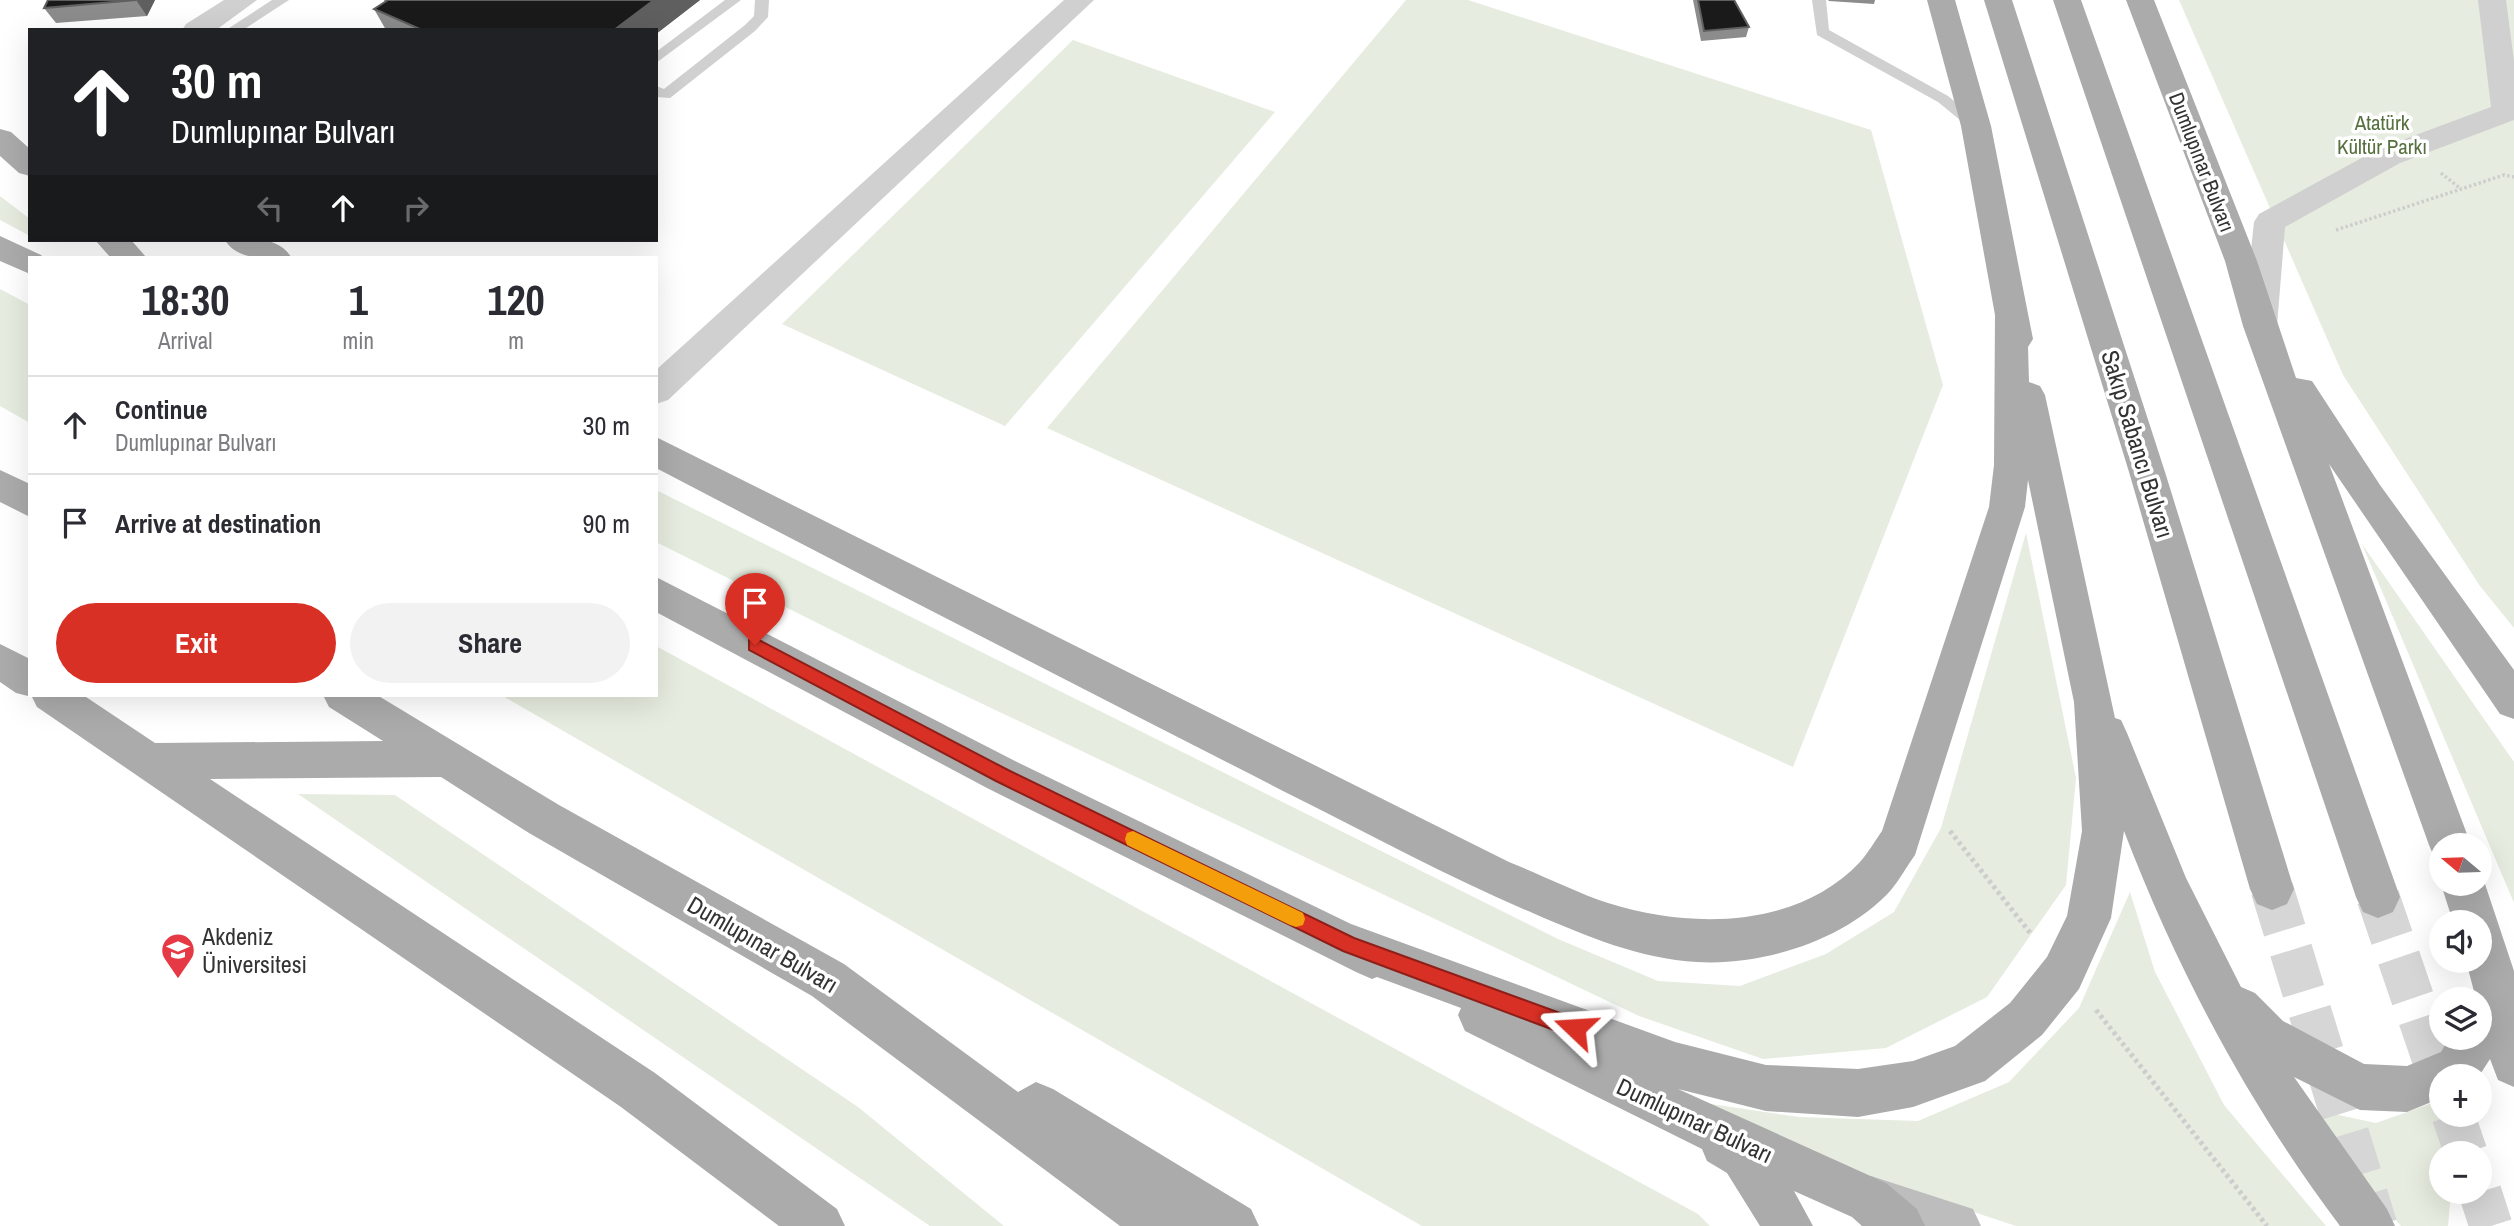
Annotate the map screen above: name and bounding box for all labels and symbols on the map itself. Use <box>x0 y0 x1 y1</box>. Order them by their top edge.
street label: Dumlupınar Bulvarı <box>2162 88 2242 236</box>
park label: Atatürk Kültür Parkı <box>2337 108 2427 161</box>
street label: Sakıp Sabancı Bulvarı <box>2094 346 2182 542</box>
pin <box>725 573 785 645</box>
north arrow <box>2429 833 2492 896</box>
street label: Dumlupınar Bulvarı <box>682 888 844 1000</box>
place label: Akdeniz Üniversitesi <box>201 920 307 980</box>
school or university icon: Akdeniz Üniversitesi <box>159 931 197 980</box>
position arrow <box>1538 991 1612 1065</box>
street label: Dumlupınar Bulvarı <box>1612 1070 1778 1170</box>

